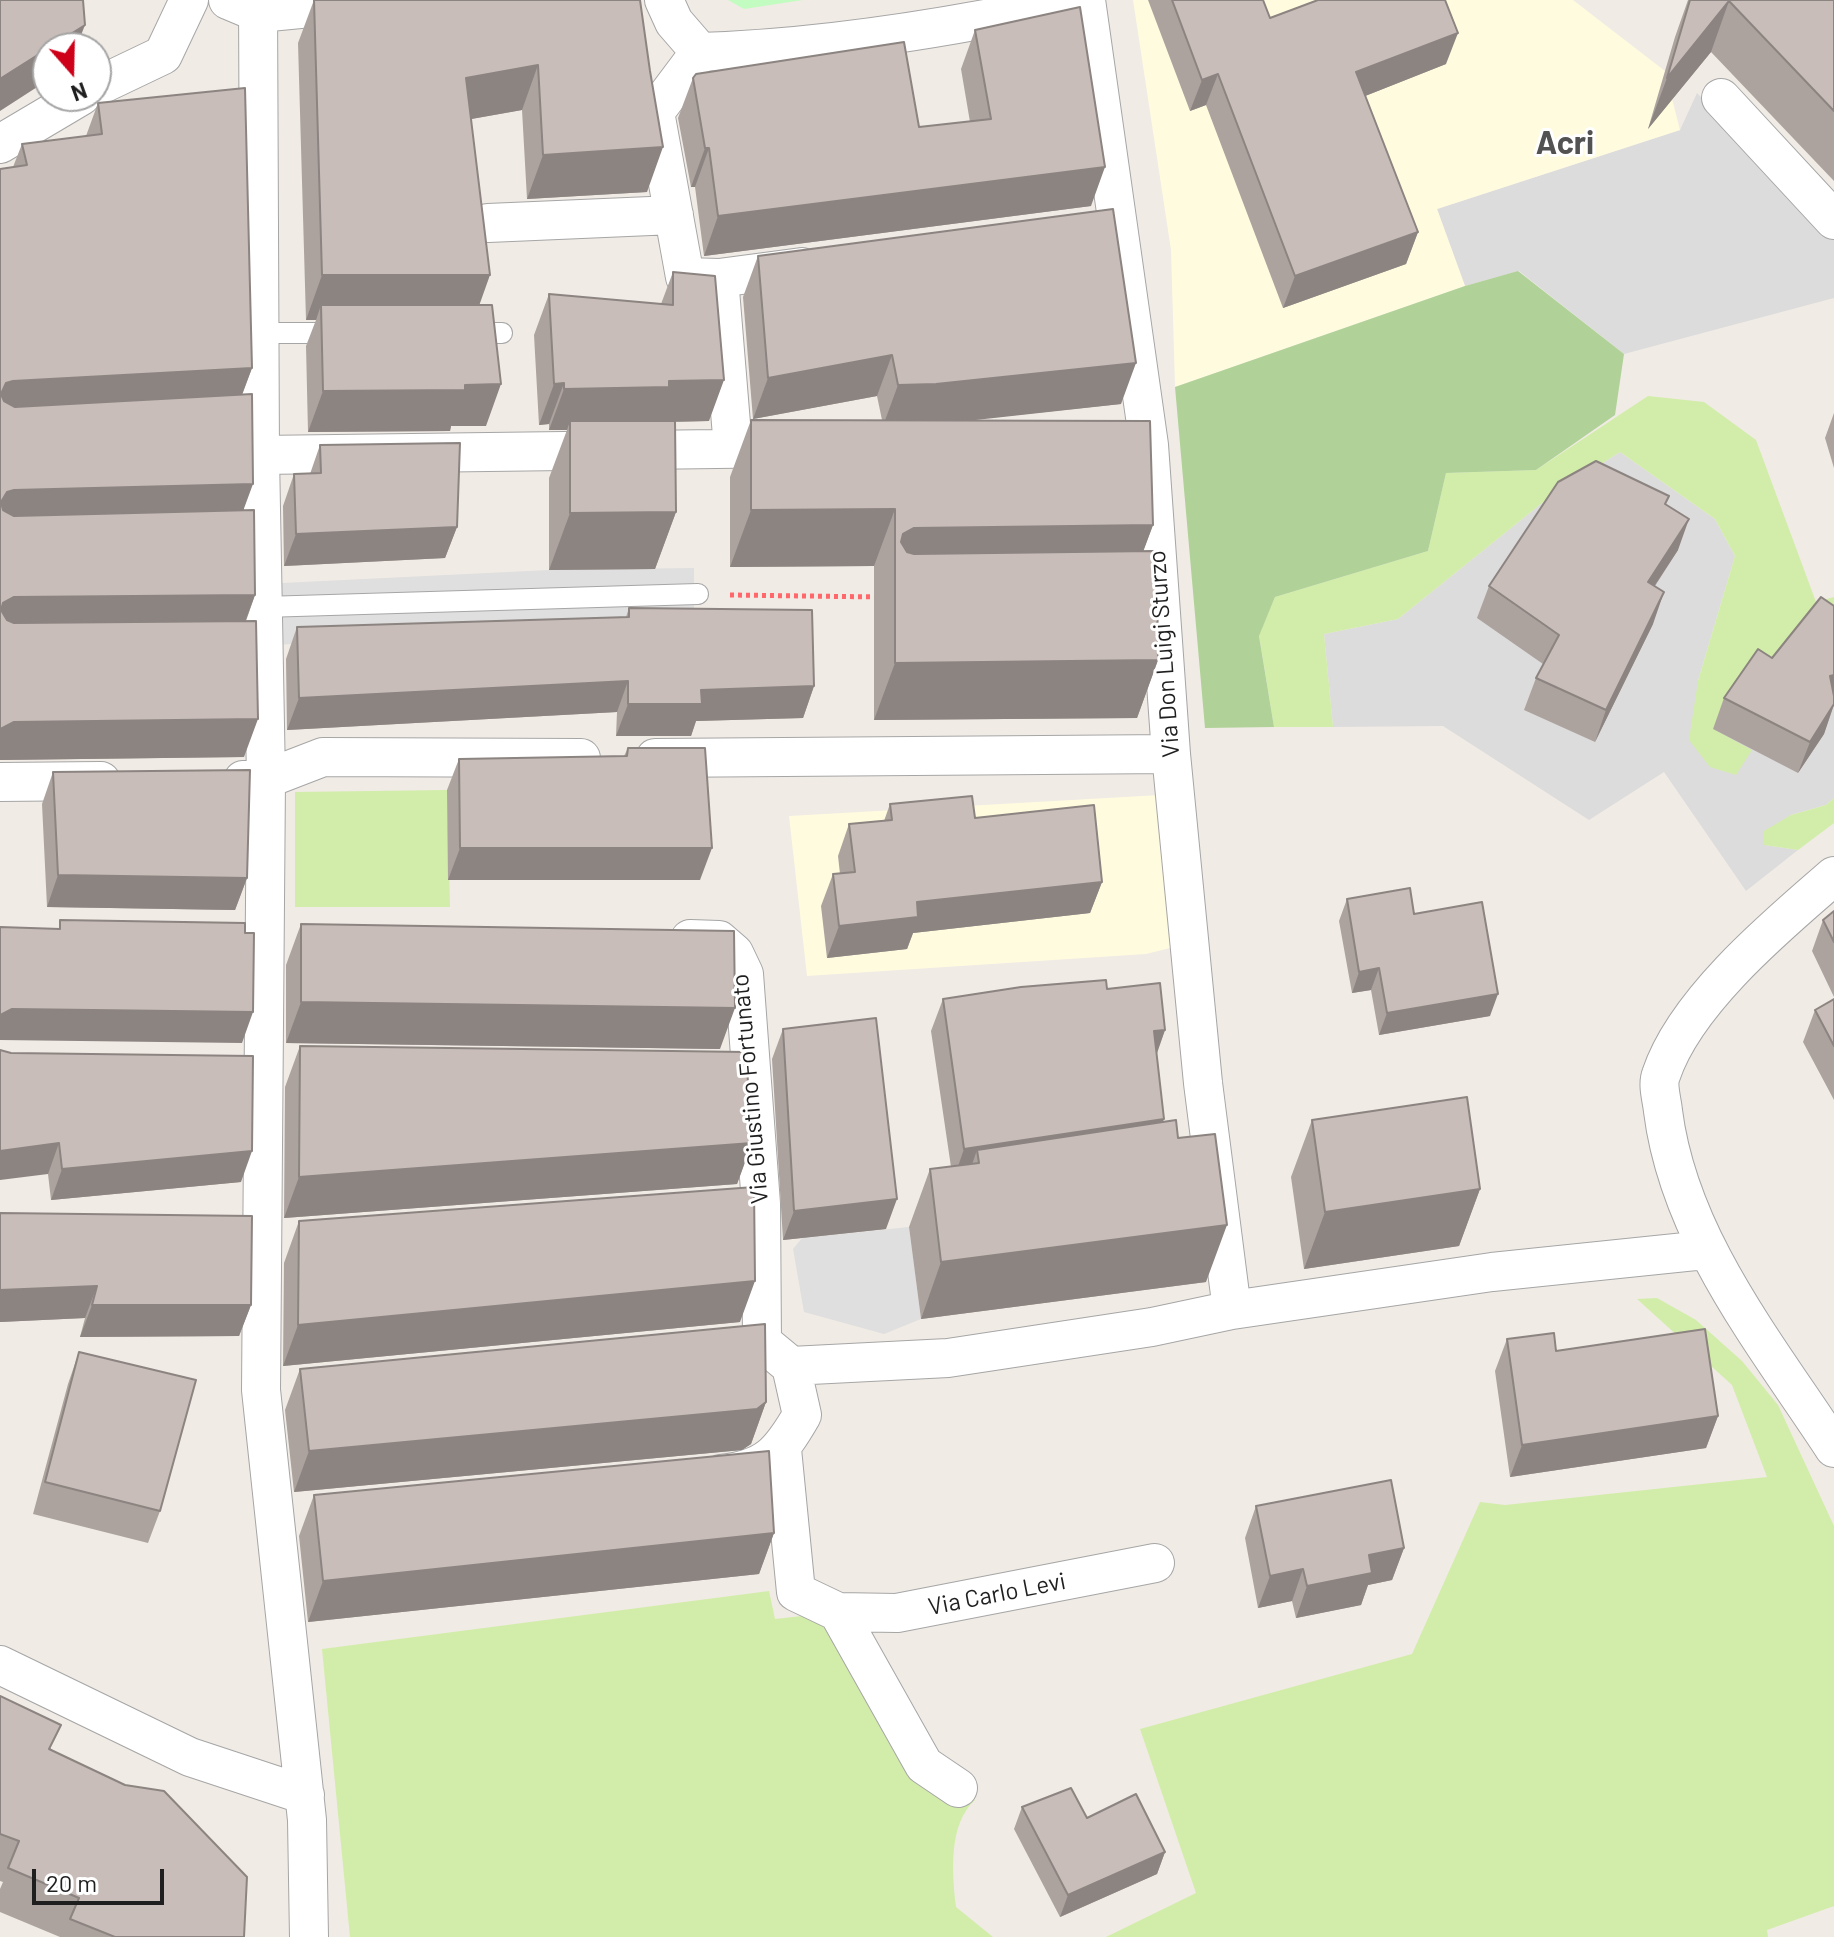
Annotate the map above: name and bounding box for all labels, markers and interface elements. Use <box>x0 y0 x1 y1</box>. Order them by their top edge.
north arrow <box>32 32 112 112</box>
text: N <box>68 78 91 107</box>
district label: Acri <box>1536 124 1594 162</box>
street label: Via Don Luigi Sturzo <box>1142 549 1186 759</box>
street label: Via Giustino Fortunato <box>726 973 774 1205</box>
street label: Via Carlo Levi <box>926 1567 1068 1621</box>
scale bar <box>36 1853 168 1903</box>
text: 20 m <box>46 1868 97 1897</box>

